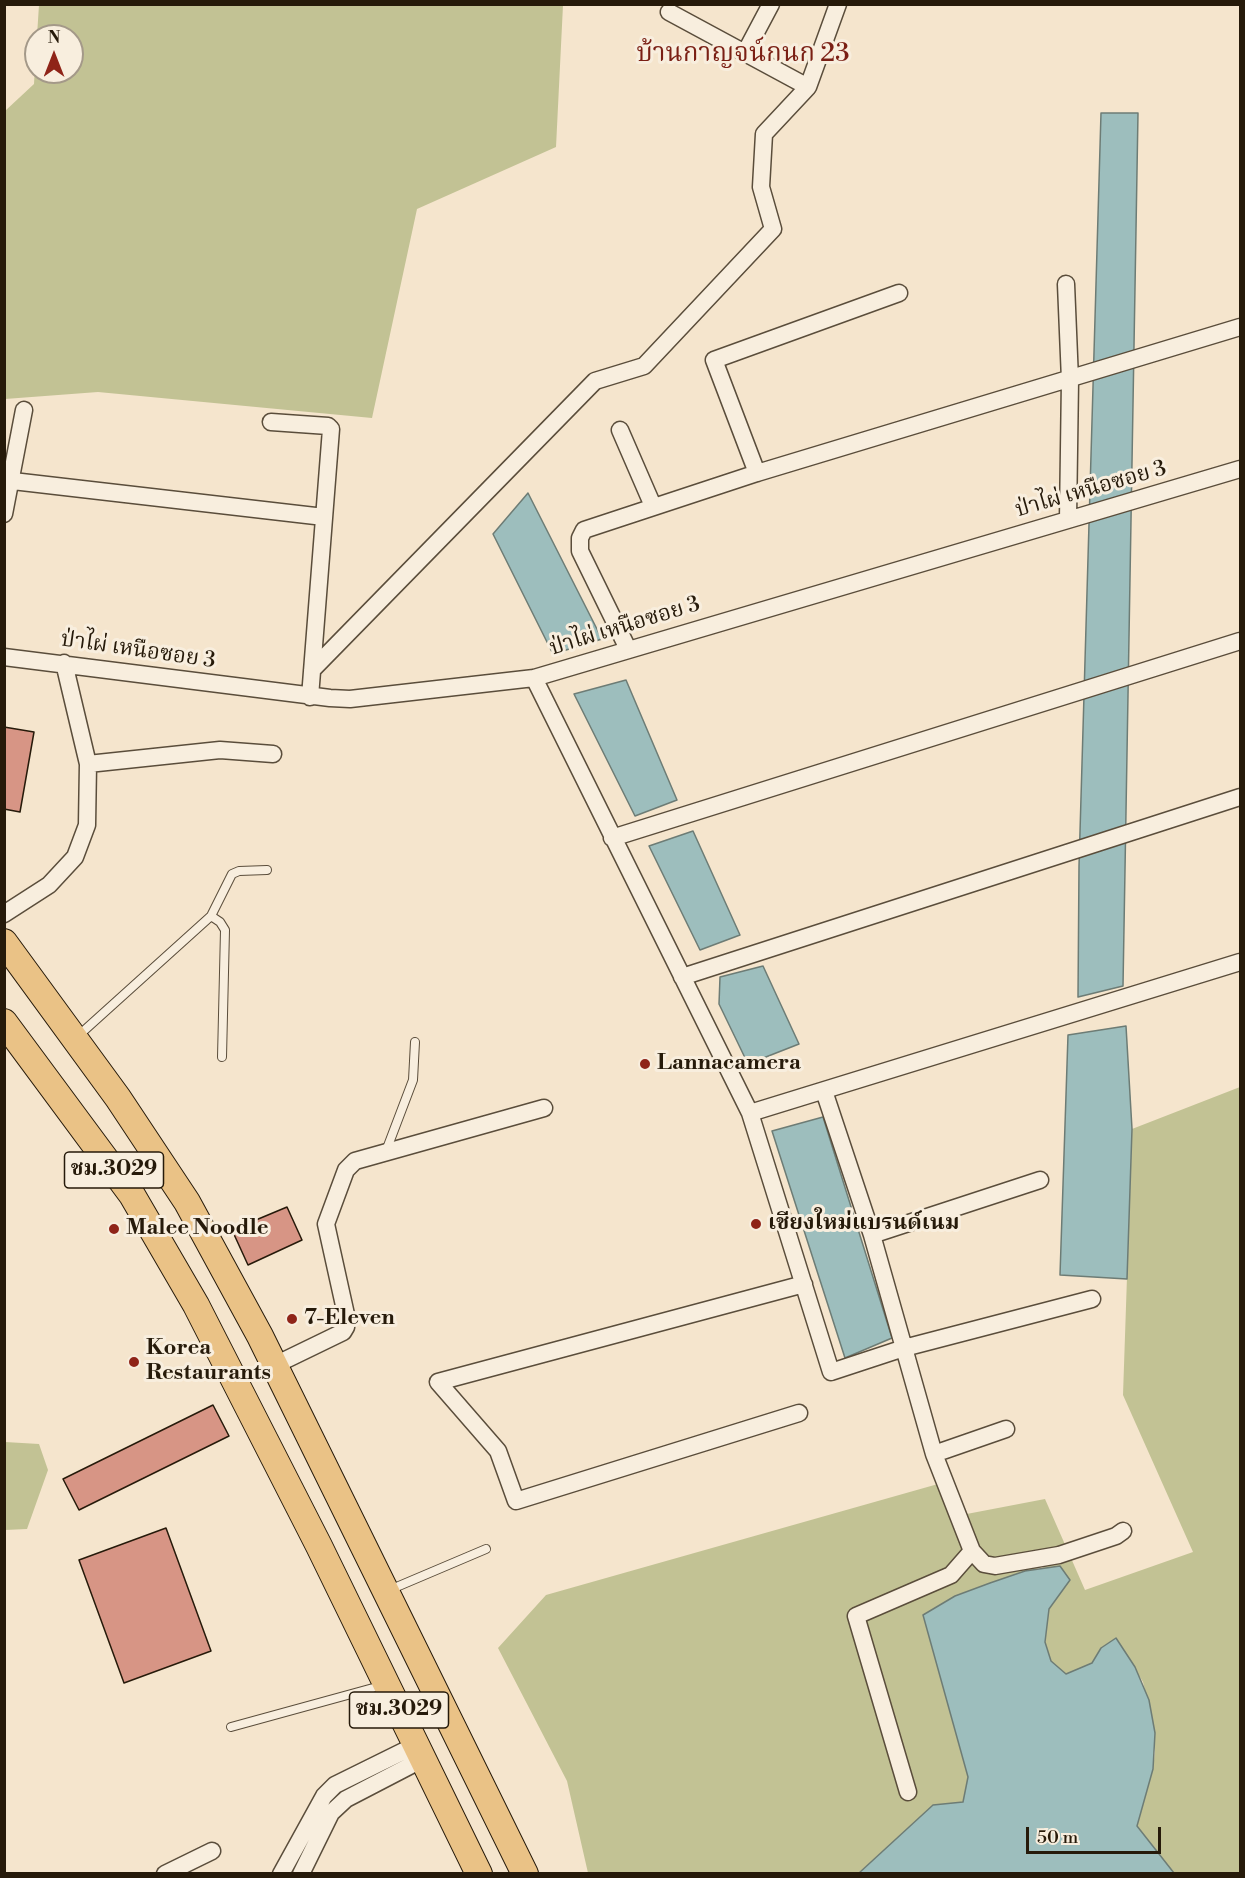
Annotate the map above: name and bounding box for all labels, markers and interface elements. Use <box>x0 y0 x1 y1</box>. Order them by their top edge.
north arrow <box>24 24 84 84</box>
text: N <box>48 28 60 48</box>
district label: บ้านกาญจน์กนก 23 <box>636 39 850 71</box>
street label: ป่าไผ่ เหนือซอย 3 <box>1012 456 1170 524</box>
street label: ป่าไผ่ เหนือซอย 3 <box>547 592 703 662</box>
street label: ป่าไผ่ เหนือซอย 3 <box>59 627 217 675</box>
place label: Lannacamera <box>657 1051 801 1077</box>
marker: Lannacamera <box>638 1057 652 1071</box>
road number: ชม.3029 <box>64 1152 164 1188</box>
place label: เชียงใหม่แบรนด์เนม <box>768 1211 959 1237</box>
place label: Malee Noodle <box>126 1216 268 1242</box>
marker: เชียงใหม่แบรนด์เนม <box>749 1217 763 1231</box>
marker: Malee Noodle <box>107 1222 121 1236</box>
place label: 7-Eleven <box>304 1306 395 1332</box>
marker: 7-Eleven <box>285 1312 299 1326</box>
place label: Korea Restaurants <box>146 1336 271 1388</box>
marker: Korea Restaurants <box>127 1355 141 1369</box>
road number: ชม.3029 <box>350 1692 448 1728</box>
scale bar <box>1029 1815 1164 1853</box>
text: 50 m <box>1037 1826 1078 1849</box>

